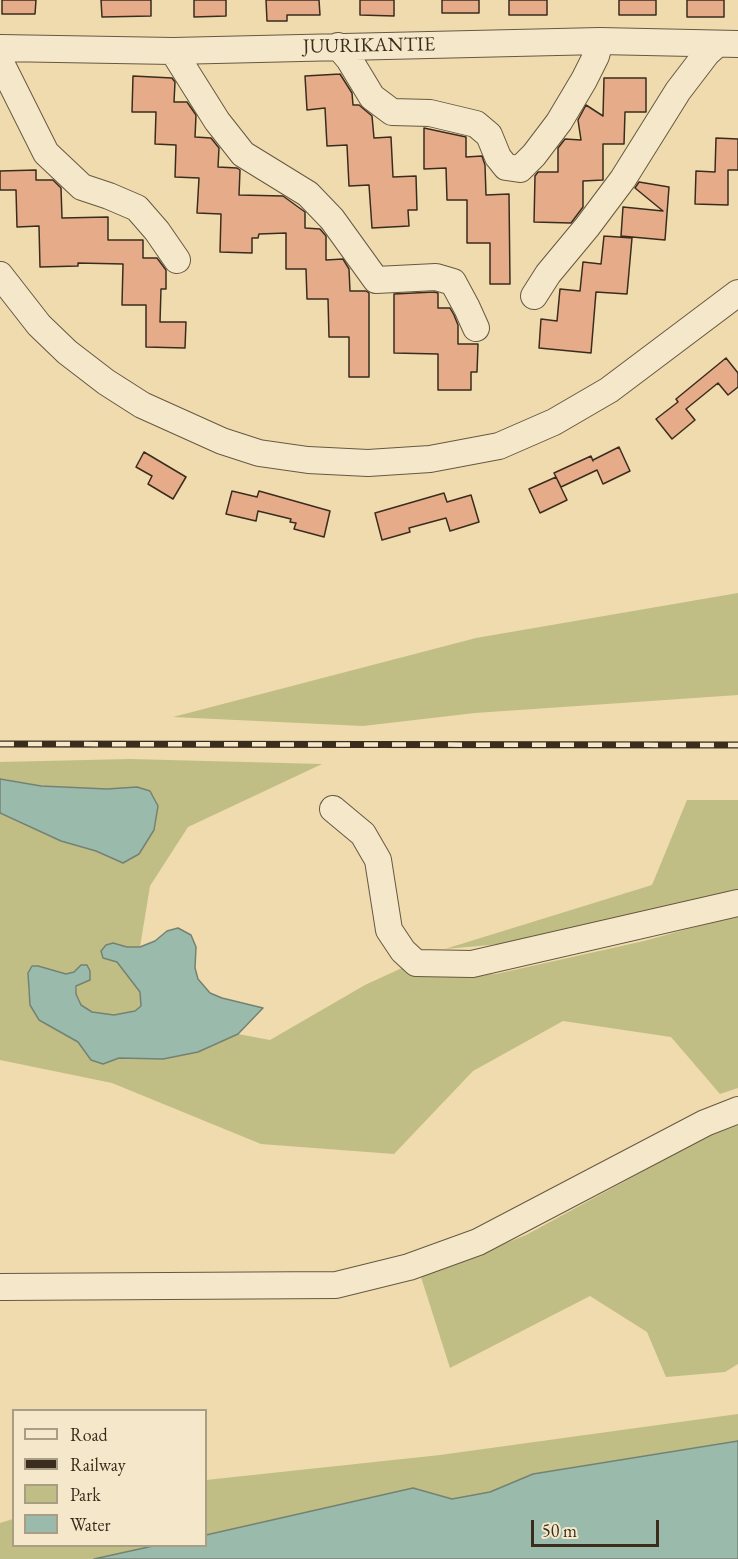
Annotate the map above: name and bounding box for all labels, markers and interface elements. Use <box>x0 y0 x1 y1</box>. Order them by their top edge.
street label: JUURIKANTIE <box>303 33 435 59</box>
legend <box>12 1409 207 1547</box>
text: Road <box>70 1423 108 1446</box>
text: Railway <box>70 1453 126 1476</box>
text: Park <box>70 1483 101 1506</box>
scale bar <box>534 1508 662 1546</box>
text: Water <box>70 1513 111 1536</box>
text: 50 m <box>542 1519 577 1542</box>

